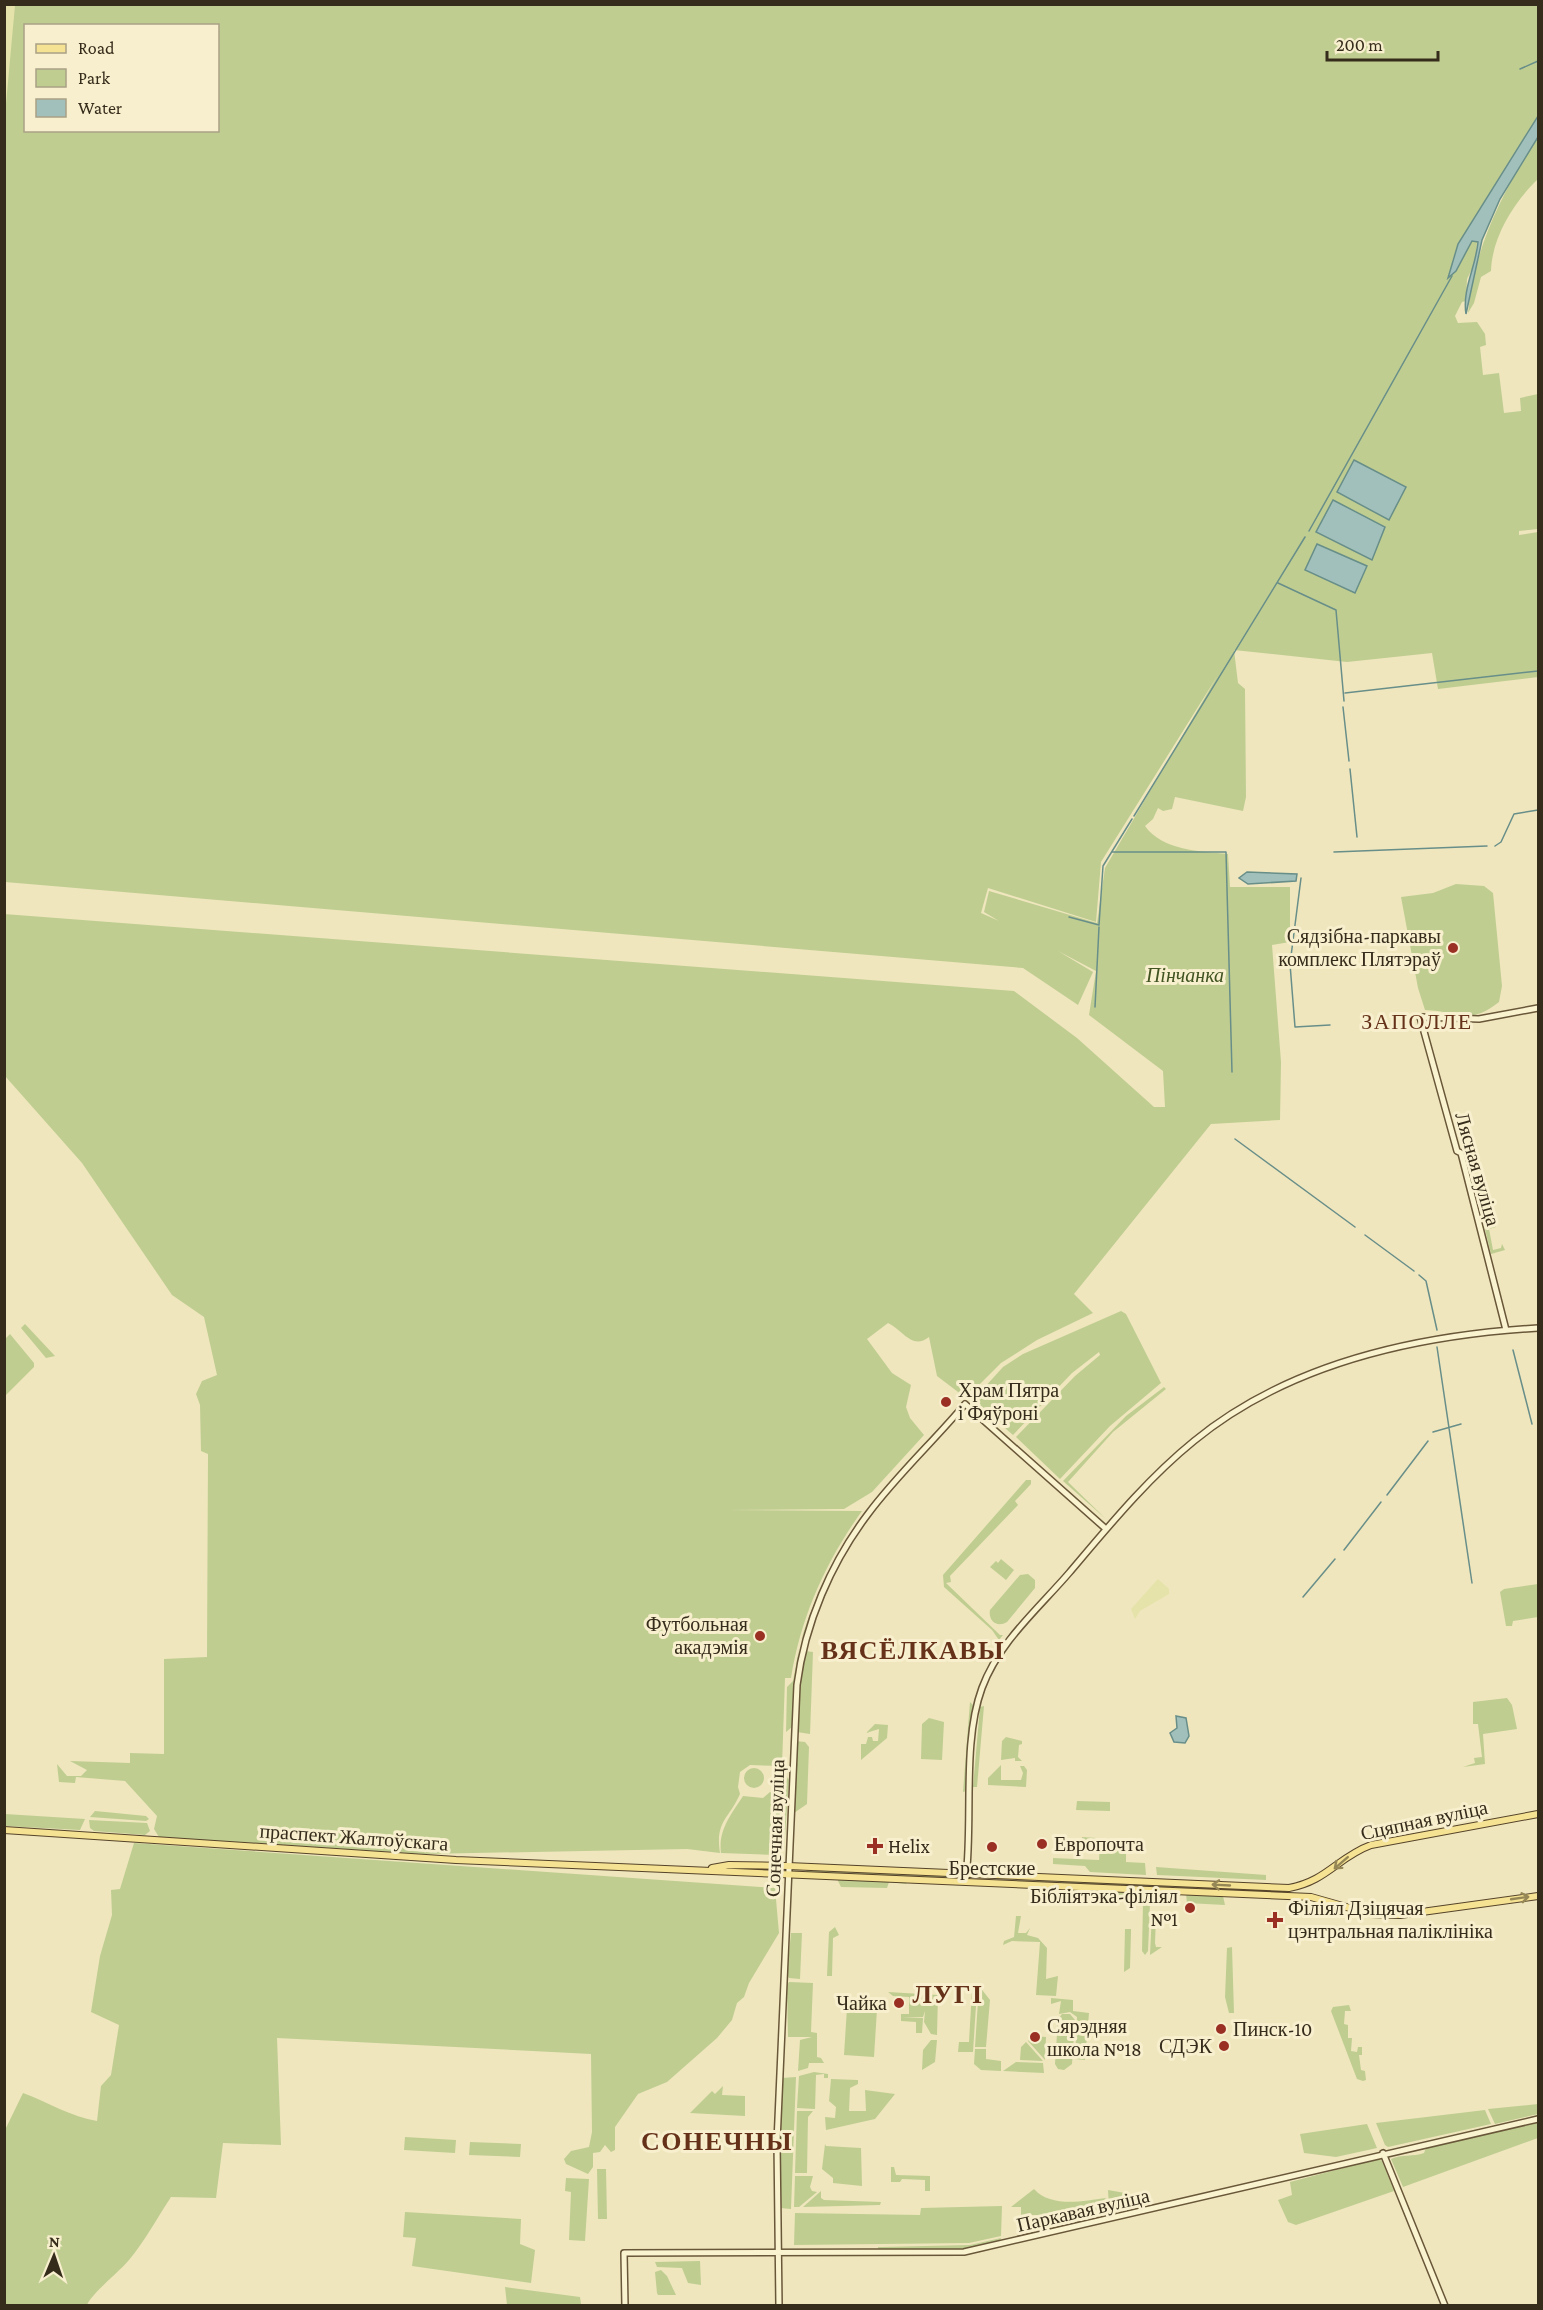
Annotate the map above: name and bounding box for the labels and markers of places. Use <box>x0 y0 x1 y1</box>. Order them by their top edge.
place label: Сядзібна-паркавы комплекс Плятэраў <box>1278 925 1441 971</box>
marker: Сядзібна-паркавы комплекс Плятэраў <box>1446 941 1460 955</box>
place label: Храм Пятра і Фяўроні <box>958 1379 1059 1425</box>
marker: Храм Пятра і Фяўроні <box>939 1395 953 1409</box>
place label: Футбольная акадэмія <box>646 1613 748 1659</box>
marker: Футбольная акадэмія <box>753 1629 767 1643</box>
place label: Европочта <box>1054 1833 1144 1856</box>
place label: Helix <box>888 1835 930 1857</box>
marker: Helix <box>866 1837 884 1855</box>
marker: Европочта <box>1035 1837 1049 1851</box>
marker: Брестские <box>985 1840 999 1854</box>
place label: Брестские <box>949 1857 1036 1880</box>
place label: Бібліятэка-філіял №1 <box>1030 1885 1178 1930</box>
place label: Філіял Дзіцячая цэнтральная паліклініка <box>1288 1897 1493 1943</box>
marker: Бібліятэка-філіял №1 <box>1183 1901 1197 1915</box>
marker: Філіял Дзіцячая цэнтральная паліклініка <box>1266 1911 1284 1929</box>
place label: Чайка <box>836 1992 887 2014</box>
marker: Чайка <box>892 1996 906 2010</box>
place label: Сярэдняя школа №18 <box>1047 2015 1142 2060</box>
place label: Пинск-10 <box>1233 2018 1312 2040</box>
marker: Пинск-10 <box>1214 2022 1228 2036</box>
marker: Сярэдняя школа №18 <box>1028 2030 1042 2044</box>
place label: СДЭК <box>1159 2035 1213 2058</box>
marker: СДЭК <box>1217 2039 1231 2053</box>

